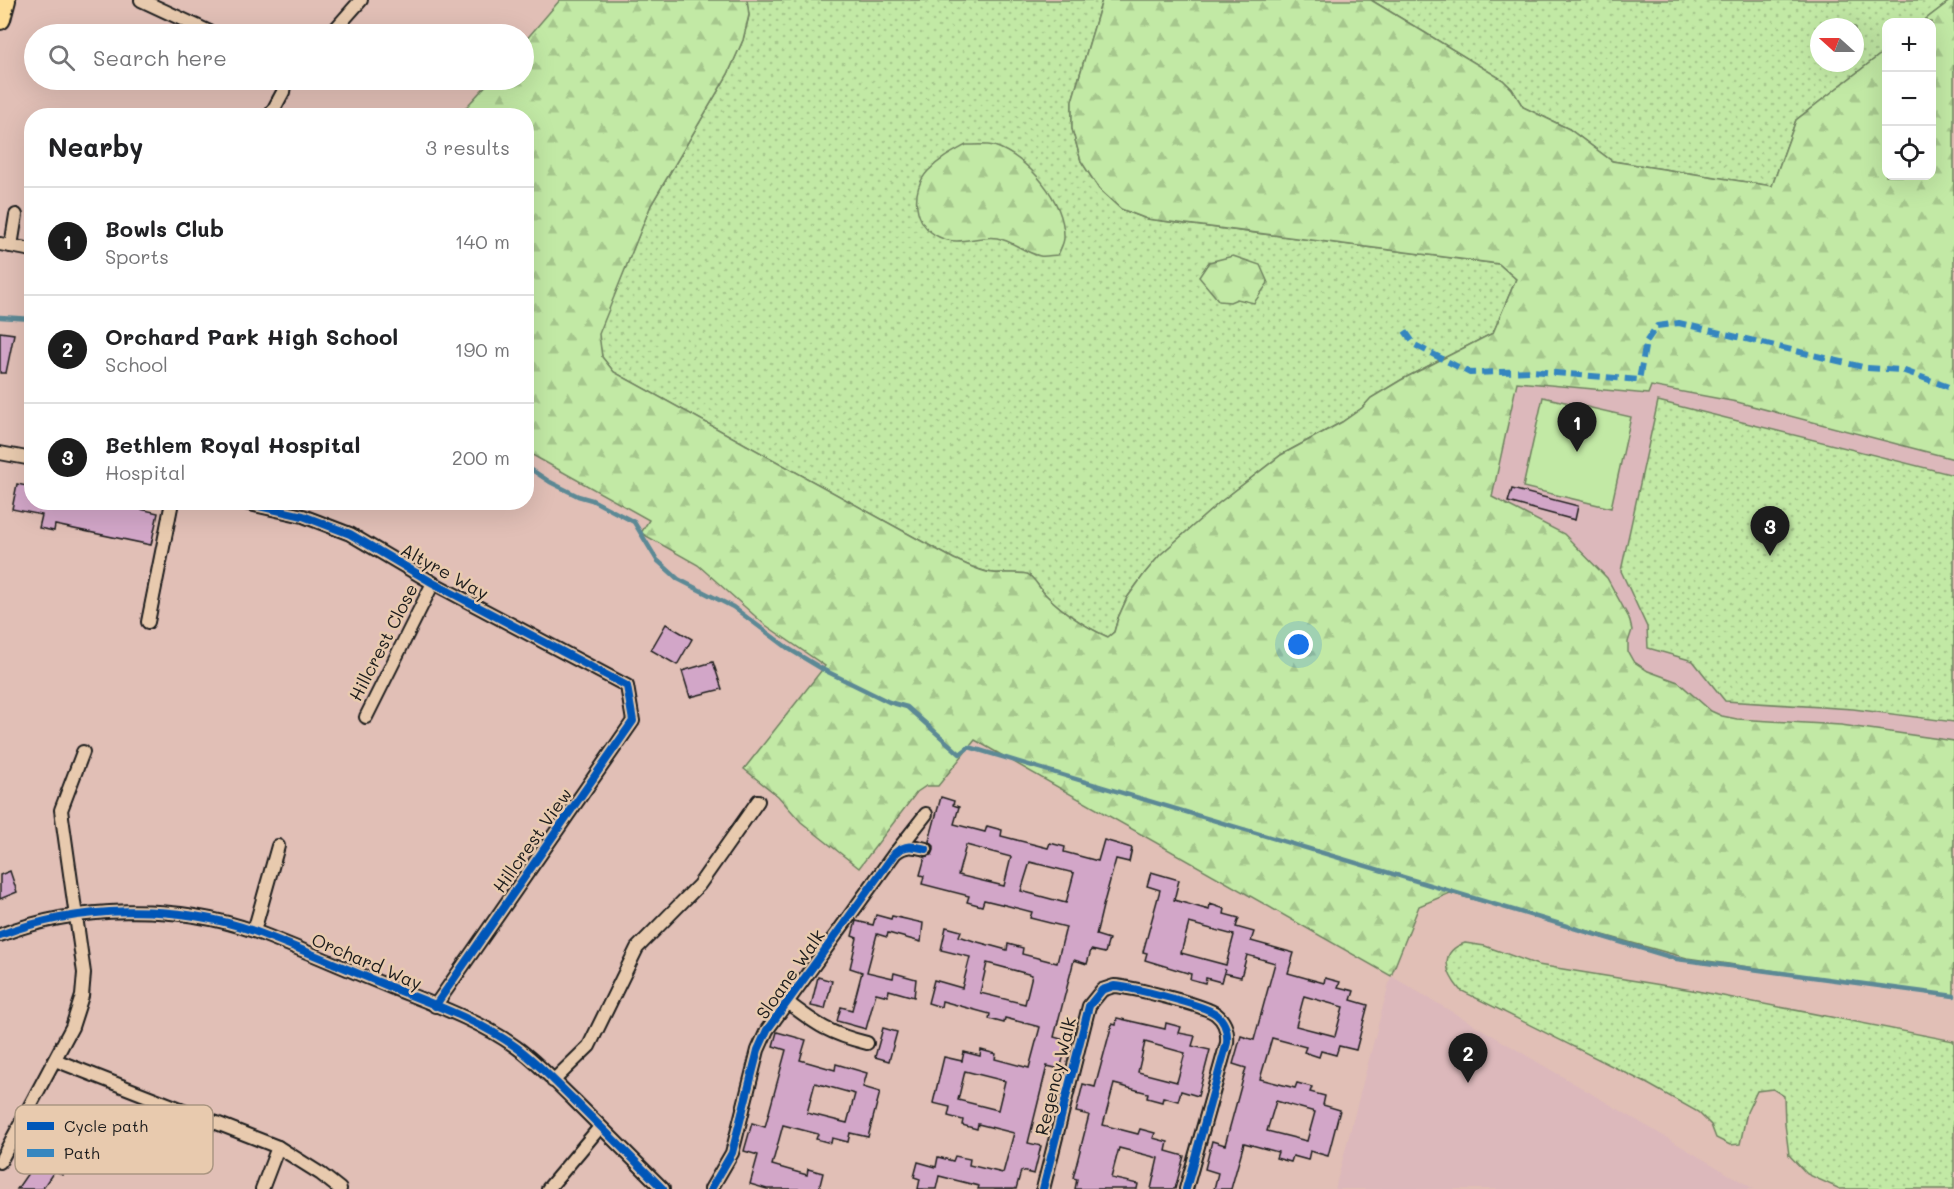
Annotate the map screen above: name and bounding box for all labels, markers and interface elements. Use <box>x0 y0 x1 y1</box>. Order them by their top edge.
north arrow <box>1810 18 1864 72</box>
map controls <box>1882 18 1936 180</box>
button: + <box>1882 18 1936 72</box>
search box <box>24 24 534 90</box>
icon: search <box>45 41 78 74</box>
text: Search here <box>93 43 227 72</box>
button: − <box>1882 72 1936 126</box>
button: locate <box>1882 126 1936 180</box>
text: Nearby <box>48 130 143 164</box>
text: 3 results <box>425 134 510 160</box>
text: Bowls Club <box>105 214 224 243</box>
text: 1 <box>63 228 72 254</box>
text: 140 m <box>455 228 510 254</box>
text: Sports <box>105 243 169 269</box>
text: Orchard Park High School <box>105 322 398 351</box>
text: 2 <box>62 336 73 362</box>
text: 190 m <box>455 336 510 362</box>
text: School <box>105 351 168 377</box>
pin: 1 <box>1558 402 1596 452</box>
text: Bethlem Royal Hospital <box>105 430 360 459</box>
text: 3 <box>62 444 74 470</box>
text: 200 m <box>452 444 510 470</box>
text: Hospital <box>105 459 186 485</box>
pin: 3 <box>1750 506 1790 556</box>
street label: Altyre Way <box>397 537 493 605</box>
street label: Hillcrest Close <box>343 579 423 705</box>
your location <box>1284 630 1313 659</box>
street label: Hillcrest View <box>487 783 577 897</box>
street label: Sloane Walk <box>750 924 830 1024</box>
street label: Orchard Way <box>308 927 426 995</box>
street label: Regency Walk <box>1029 1014 1081 1138</box>
pin: 2 <box>1448 1034 1488 1083</box>
legend <box>15 1105 213 1174</box>
text: Cycle path <box>64 1115 148 1136</box>
text: Path <box>64 1142 100 1163</box>

